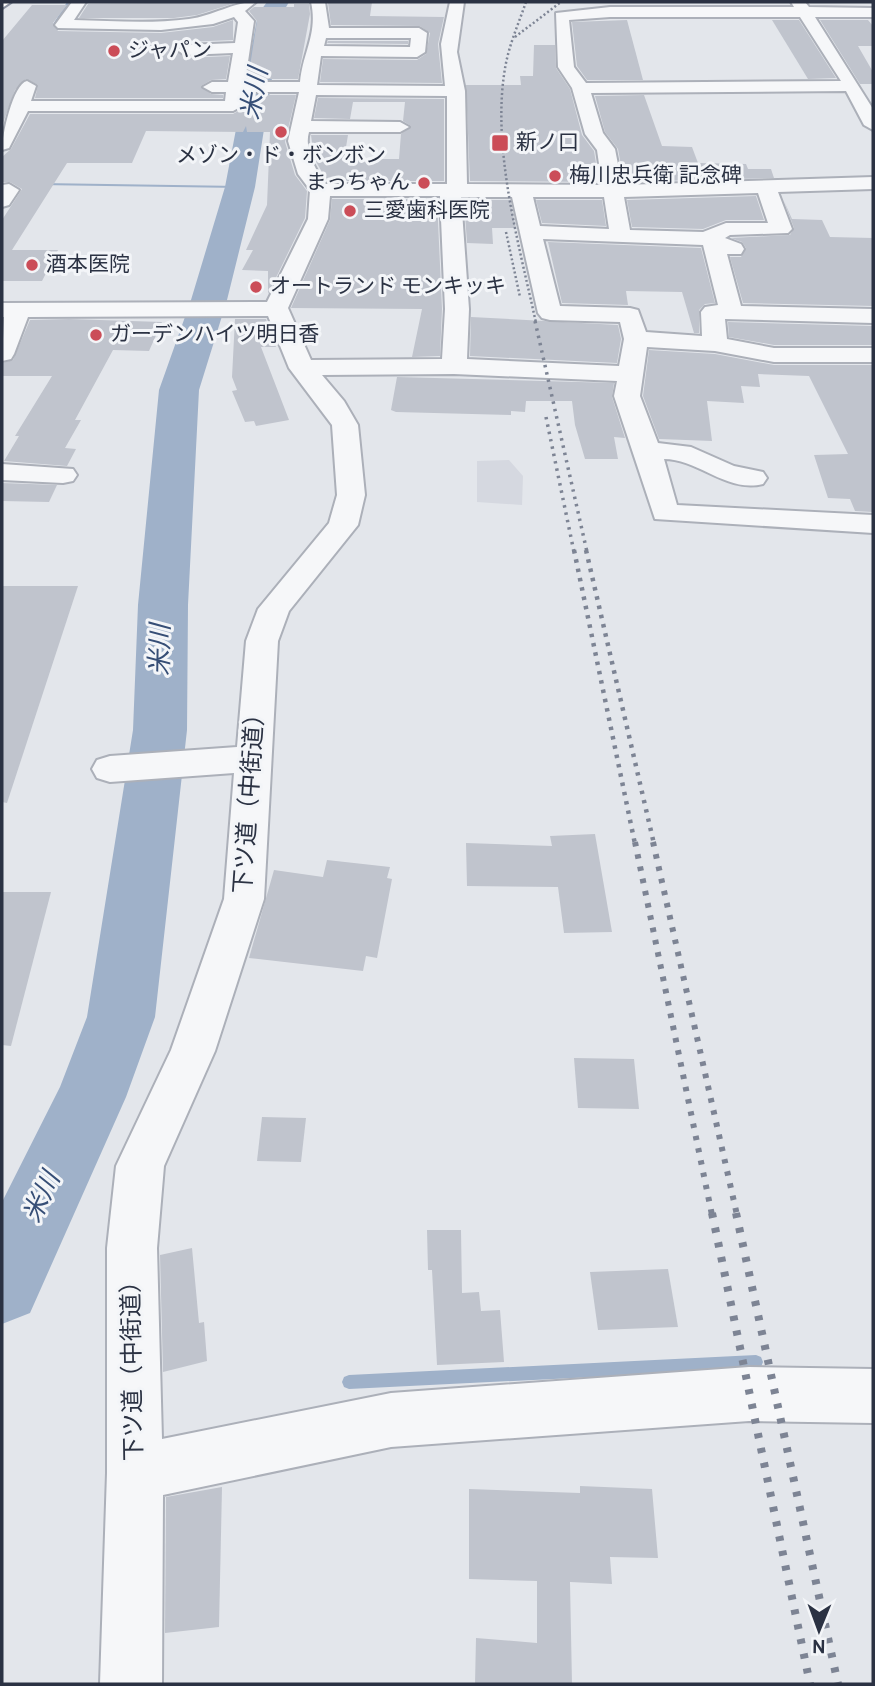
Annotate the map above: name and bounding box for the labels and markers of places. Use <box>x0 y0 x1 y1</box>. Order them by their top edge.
place label: ジャパン <box>128 38 212 65</box>
marker: ジャパン <box>106 43 122 59</box>
marker: メゾン・ド・ボンボン <box>273 124 289 140</box>
place label: 新ノ口 <box>516 130 579 157</box>
marker: 新ノ口 <box>490 133 510 153</box>
place label: メゾン・ド・ボンボン <box>176 143 386 170</box>
place label: 梅川忠兵衛 記念碑 <box>569 163 742 190</box>
marker: 梅川忠兵衛 記念碑 <box>547 168 563 184</box>
place label: まっちゃん <box>306 170 410 197</box>
marker: まっちゃん <box>416 175 432 191</box>
place label: 三愛歯科医院 <box>364 198 490 225</box>
marker: 三愛歯科医院 <box>342 203 358 219</box>
place label: 酒本医院 <box>46 252 130 279</box>
marker: 酒本医院 <box>24 257 40 273</box>
place label: オートランド モンキッキ <box>270 274 506 301</box>
marker: オートランド モンキッキ <box>248 279 264 295</box>
place label: ガーデンハイツ明日香 <box>110 322 320 349</box>
marker: ガーデンハイツ明日香 <box>88 327 104 343</box>

